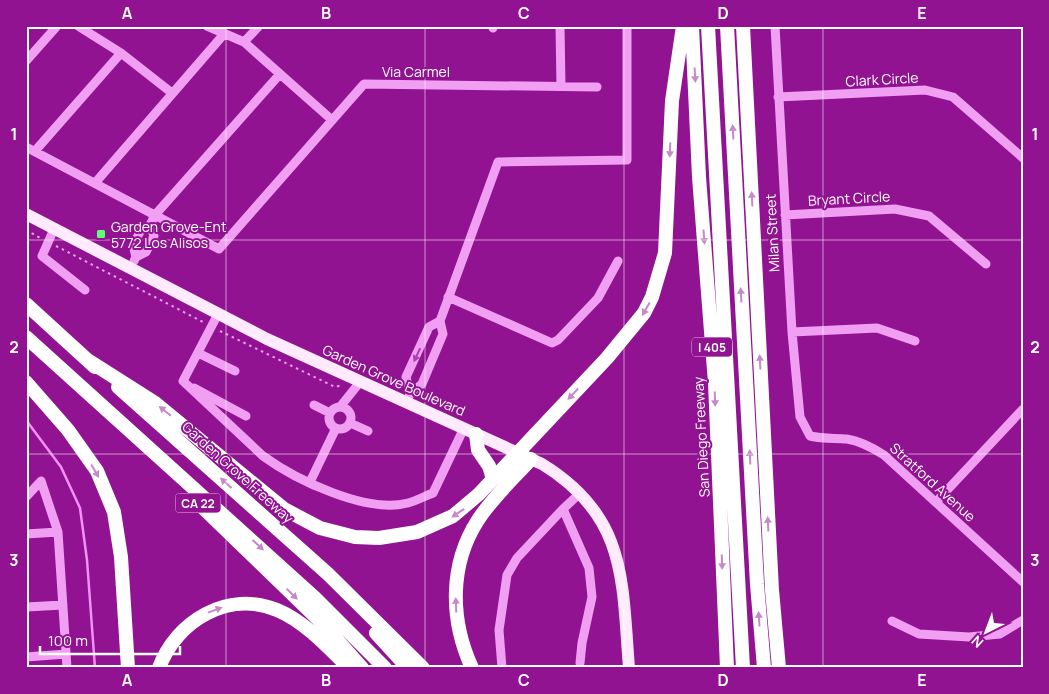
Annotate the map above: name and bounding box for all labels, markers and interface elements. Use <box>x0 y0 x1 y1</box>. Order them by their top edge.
text: A <box>122 2 133 24</box>
text: B <box>321 2 331 24</box>
text: C <box>518 2 530 24</box>
text: D <box>717 2 729 24</box>
text: E <box>917 2 927 24</box>
street label: Via Carmel <box>382 62 450 81</box>
one-way arrow <box>691 67 699 83</box>
street label: Clark Circle <box>845 68 919 90</box>
text: 1 <box>10 123 18 145</box>
text: 1 <box>1031 123 1039 145</box>
one-way arrow <box>728 124 736 140</box>
one-way arrow <box>665 142 673 158</box>
street label: Bryant Circle <box>807 186 891 210</box>
one-way arrow <box>747 191 755 207</box>
street label: Milan Street <box>760 193 784 273</box>
place label: Garden Grove-Ent 5772 Los Alisos <box>111 217 227 252</box>
marker: Garden Grove-Ent 5772 Los Alisos <box>95 228 107 240</box>
one-way arrow <box>700 229 708 245</box>
one-way arrow <box>737 286 745 302</box>
one-way arrow <box>641 302 650 315</box>
text: 2 <box>9 336 19 358</box>
text: 2 <box>1030 336 1040 358</box>
road number: I 405 <box>692 338 732 357</box>
street label: Garden Grove Boulevard <box>320 340 468 420</box>
one-way arrow <box>412 348 420 362</box>
one-way arrow <box>756 353 764 369</box>
street label: San Diego Freeway <box>688 376 714 498</box>
one-way arrow <box>567 388 579 400</box>
one-way arrow <box>712 392 720 408</box>
one-way arrow <box>159 405 172 416</box>
street label: Garden Grove Freeway <box>178 417 298 528</box>
street label: Stratford Avenue <box>886 438 980 526</box>
one-way arrow <box>745 449 753 465</box>
one-way arrow <box>91 464 100 477</box>
one-way arrow <box>220 477 232 489</box>
road number: CA 22 <box>176 493 220 512</box>
one-way arrow <box>451 508 464 518</box>
one-way arrow <box>764 516 772 532</box>
one-way arrow <box>251 539 263 551</box>
text: 3 <box>9 549 19 571</box>
text: 3 <box>1030 549 1040 571</box>
one-way arrow <box>719 554 727 570</box>
one-way arrow <box>286 588 298 600</box>
one-way arrow <box>452 597 460 613</box>
one-way arrow <box>207 605 222 613</box>
north arrow <box>962 606 1012 656</box>
one-way arrow <box>755 611 763 627</box>
scale bar <box>40 624 180 656</box>
text: 100 m <box>48 630 88 651</box>
text: N <box>967 632 987 652</box>
text: A <box>122 669 133 691</box>
text: B <box>321 669 331 691</box>
text: C <box>518 669 530 691</box>
text: D <box>717 669 729 691</box>
text: E <box>917 669 927 691</box>

